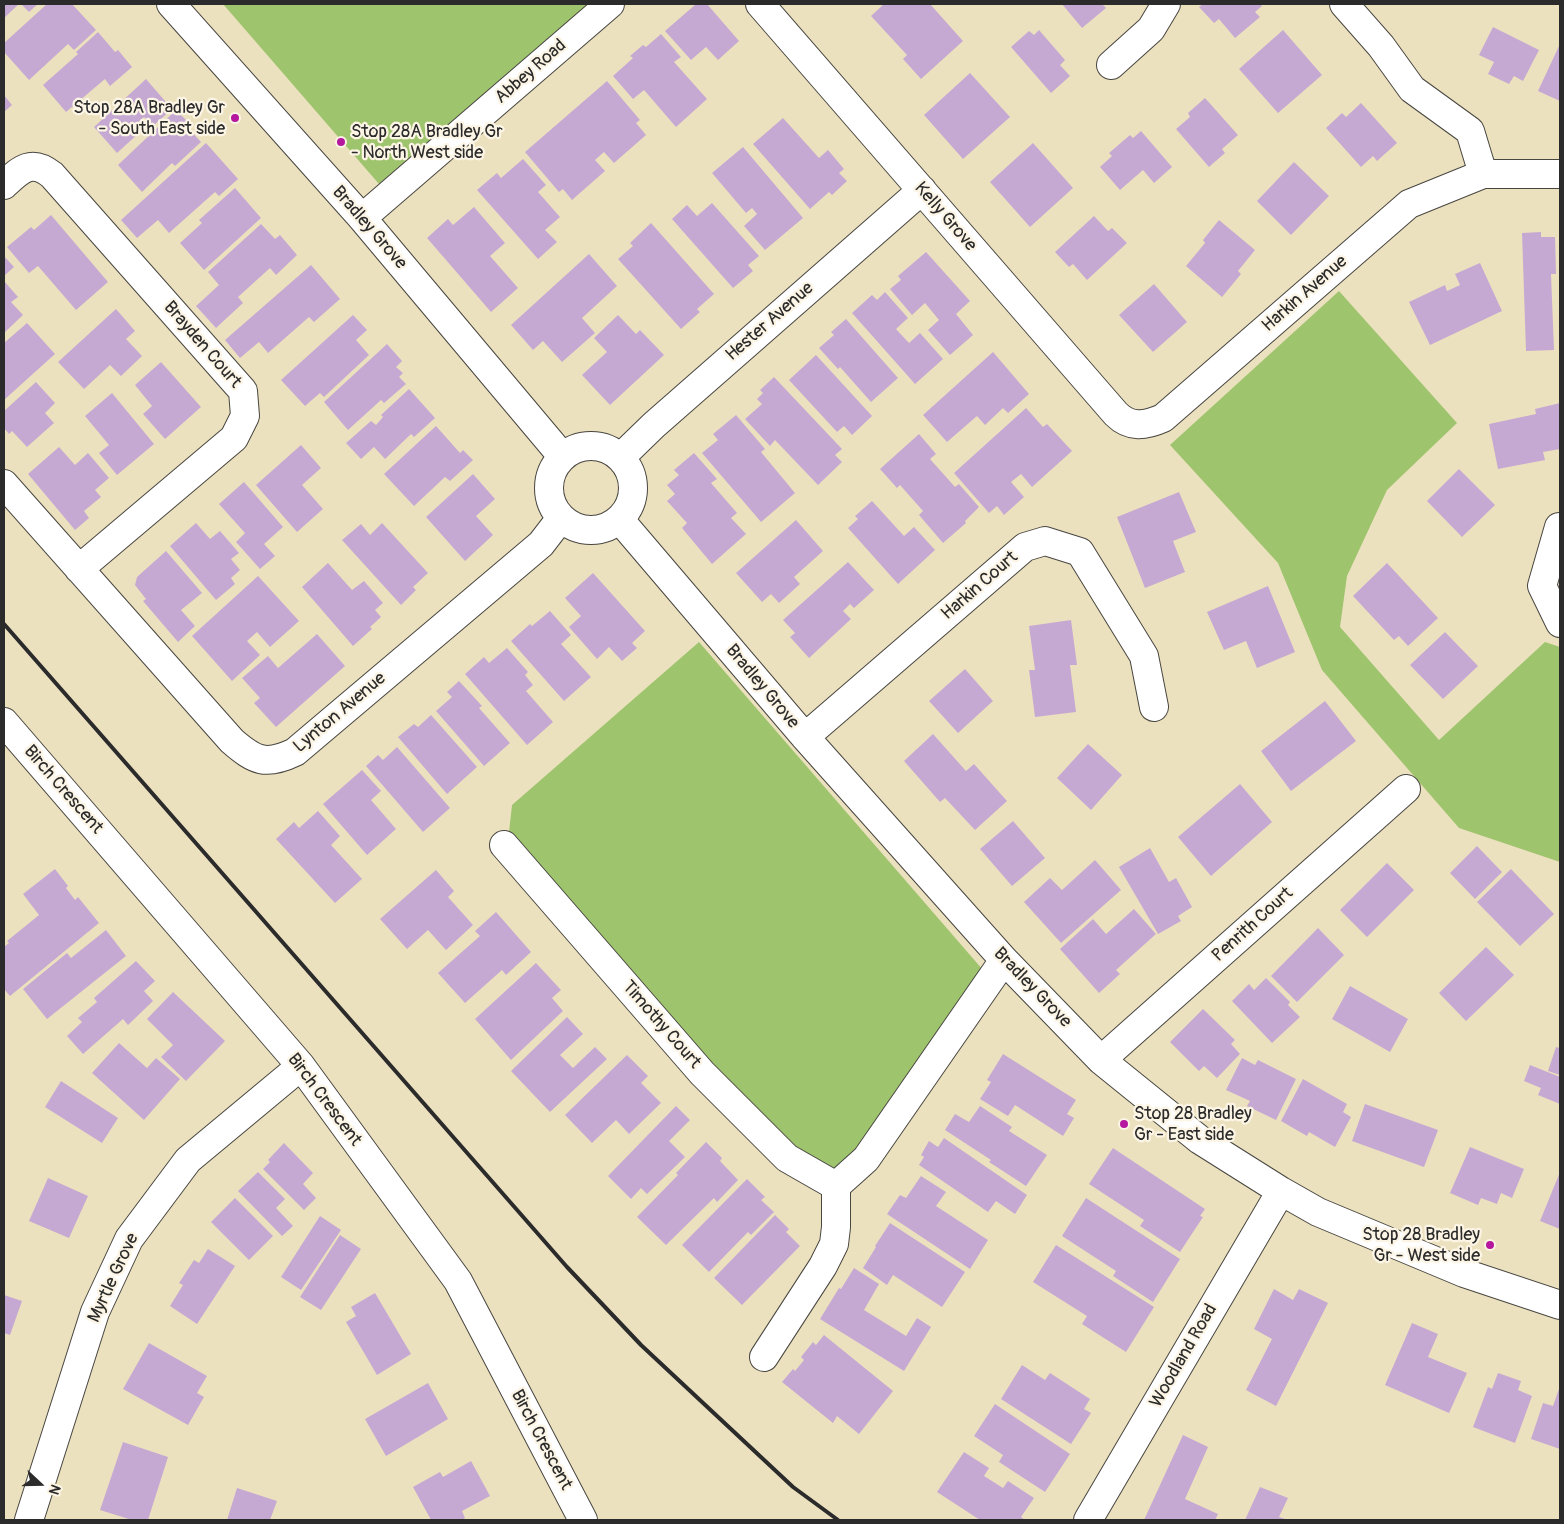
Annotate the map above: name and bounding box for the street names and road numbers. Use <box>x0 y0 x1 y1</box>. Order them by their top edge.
street label: Abbey Road <box>491 35 571 109</box>
street label: Kelly Grove <box>909 178 981 256</box>
street label: Bradley Grove <box>327 182 411 274</box>
street label: Harkin Avenue <box>1258 251 1352 337</box>
street label: Hester Avenue <box>722 278 818 366</box>
street label: Brayden Court <box>158 297 246 393</box>
street label: Harkin Court <box>937 547 1023 625</box>
street label: Bradley Grove <box>721 641 803 733</box>
street label: Lynton Avenue <box>289 668 391 758</box>
street label: Birch Crescent <box>19 741 107 839</box>
street label: Penrith Court <box>1208 883 1298 967</box>
street label: Bradley Grove <box>988 943 1076 1033</box>
street label: Timothy Court <box>617 977 705 1073</box>
street label: Birch Crescent <box>282 1049 366 1151</box>
street label: Myrtle Grove <box>84 1230 144 1326</box>
street label: Woodland Road <box>1146 1300 1222 1412</box>
street label: Birch Crescent <box>506 1386 576 1494</box>

